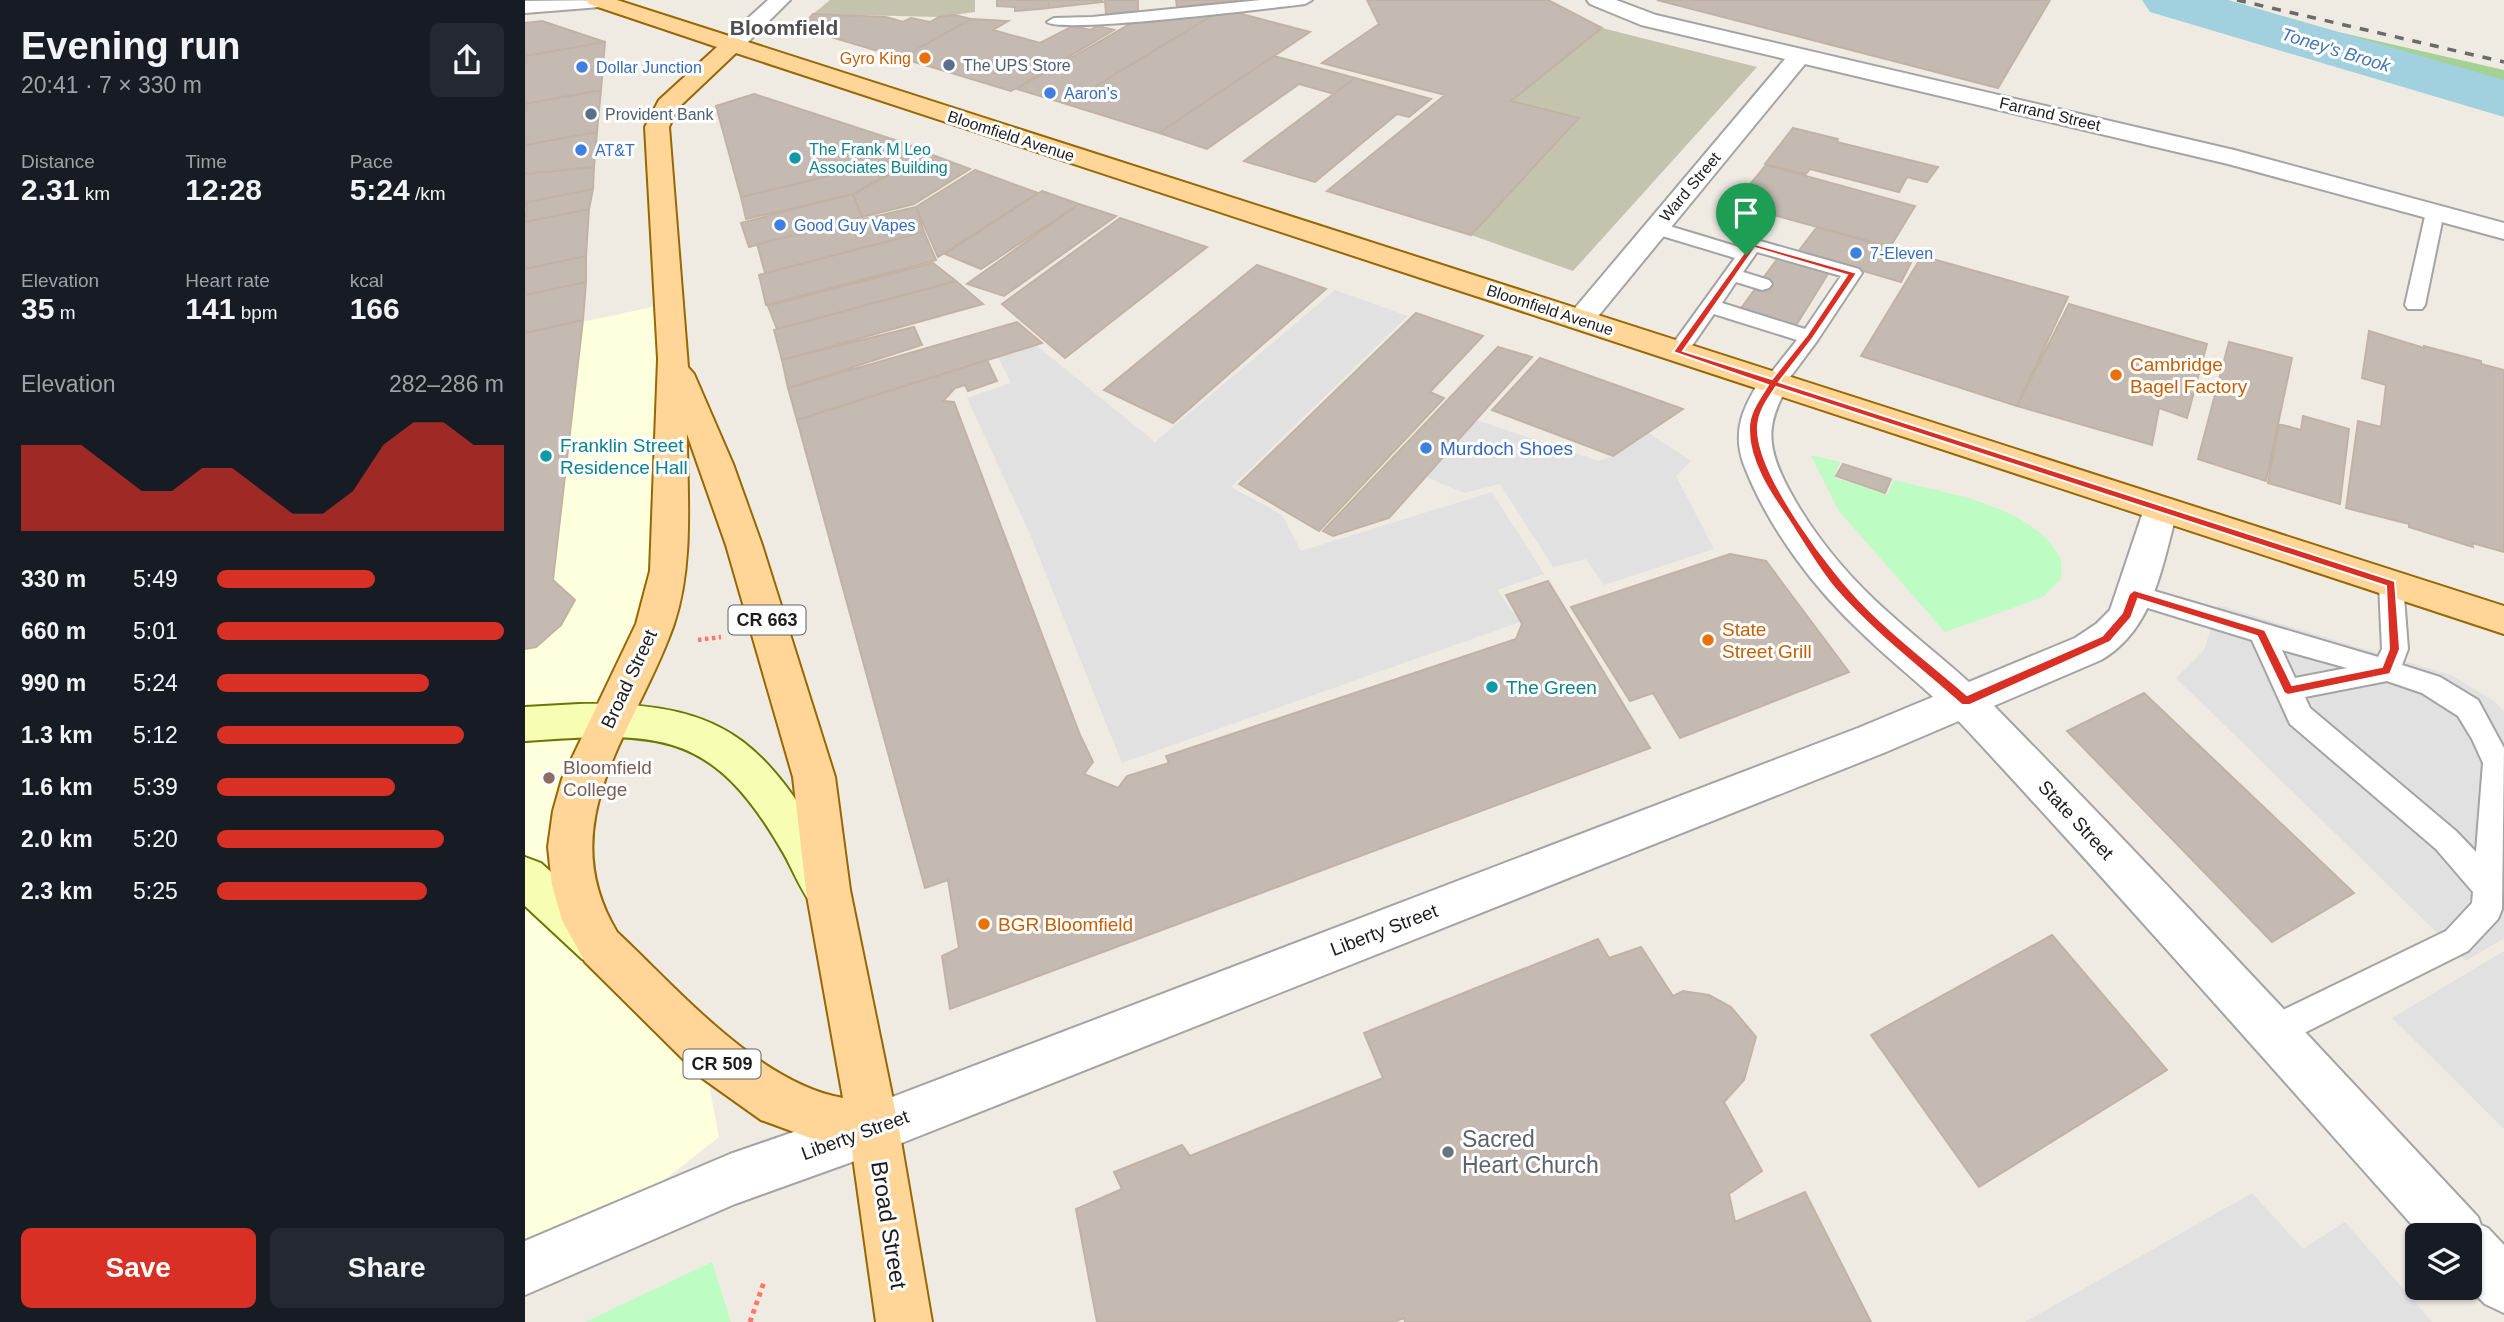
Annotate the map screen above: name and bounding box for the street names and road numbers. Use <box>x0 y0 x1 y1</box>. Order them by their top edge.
street label: Farrand Street <box>1998 94 2103 134</box>
street label: Bloomfield Avenue <box>945 107 1077 165</box>
street label: Ward Street <box>1656 149 1724 225</box>
street label: Bloomfield Avenue <box>1484 281 1616 339</box>
road number: CR 663 <box>729 606 805 634</box>
street label: Broad Street <box>597 626 661 732</box>
street label: State Street <box>2034 776 2118 864</box>
street label: Liberty Street <box>1327 900 1441 960</box>
road number: CR 509 <box>683 1050 760 1078</box>
street label: Liberty Street <box>798 1106 912 1164</box>
street label: Broad Street <box>866 1159 912 1291</box>

